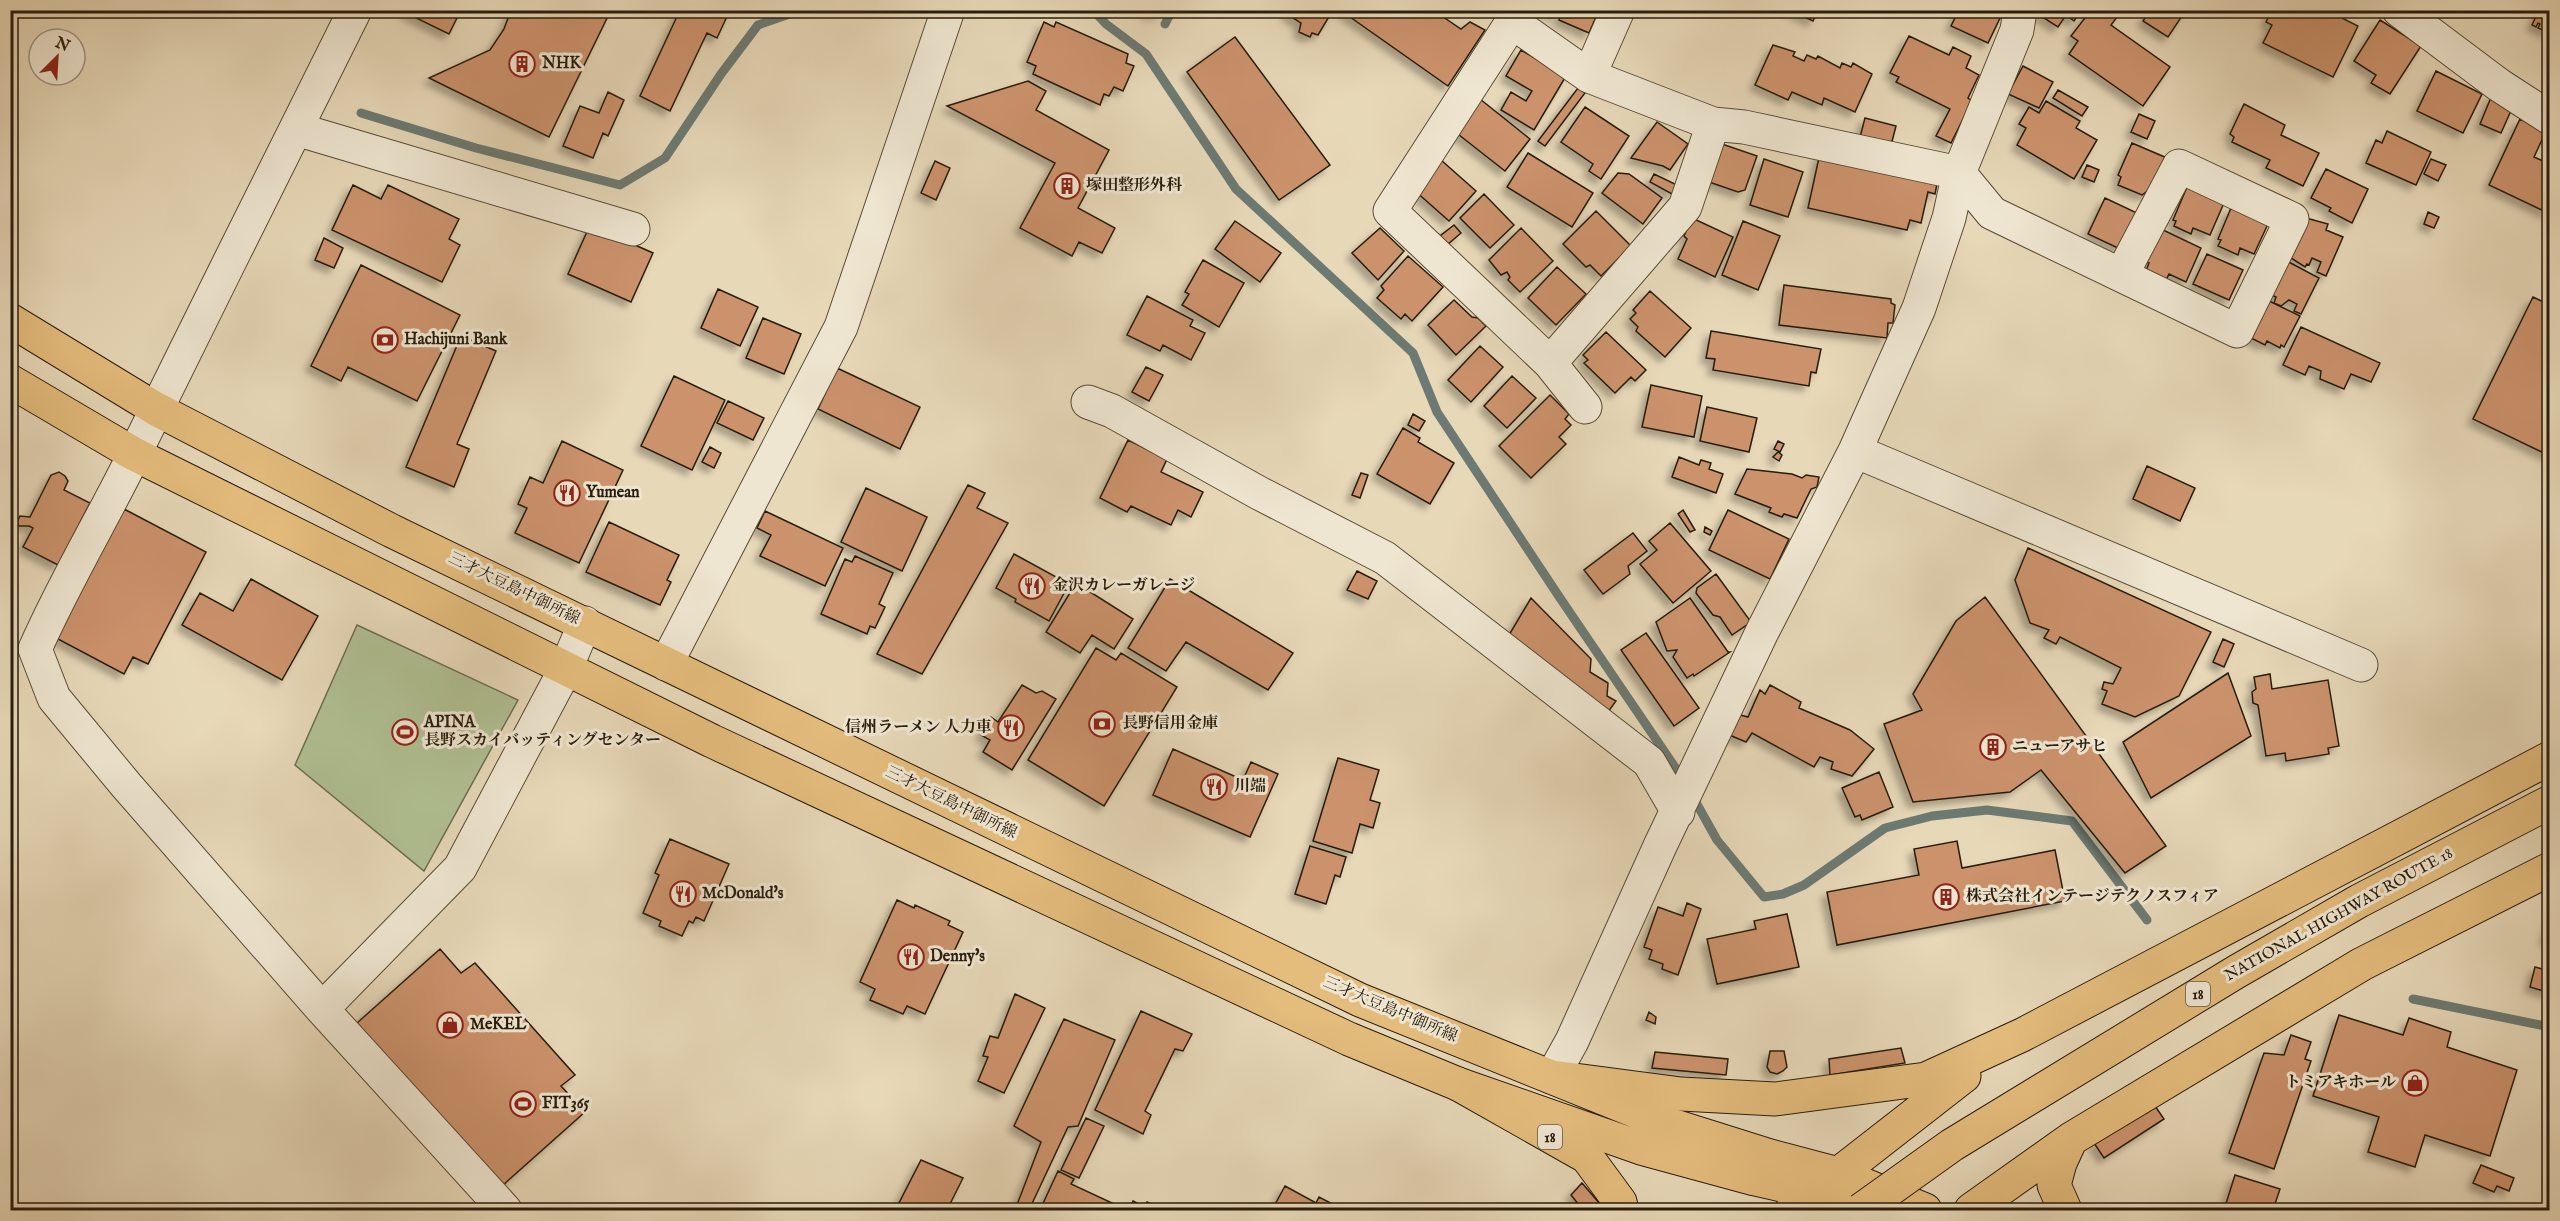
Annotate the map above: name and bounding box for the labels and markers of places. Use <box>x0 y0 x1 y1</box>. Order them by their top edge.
building icon: NHK <box>507 49 537 79</box>
place label: NHK <box>541 54 583 74</box>
building icon: 塚田整形外科 <box>1052 171 1082 201</box>
place label: 塚田整形外科 <box>1086 176 1183 196</box>
bank icon: Hachijuni Bank <box>370 325 400 355</box>
place label: Hachijuni Bank <box>404 330 508 350</box>
restaurant icon: Yumean <box>552 478 582 508</box>
place label: Yumean <box>586 483 640 503</box>
restaurant icon: 金沢カレーガレージ <box>1017 571 1047 601</box>
place label: 金沢カレーガレージ <box>1052 576 1195 596</box>
bank icon: 長野信用金庫 <box>1087 709 1117 739</box>
place label: APINA 長野スカイバッティングセンター <box>423 713 661 751</box>
restaurant icon: 信州ラーメン 人力車 <box>996 713 1026 743</box>
place label: 長野信用金庫 <box>1122 714 1218 734</box>
sports icon: APINA 長野スカイバッティングセンター <box>390 717 420 747</box>
place label: 信州ラーメン 人力車 <box>845 718 992 738</box>
building icon: ニューアサヒ <box>1978 732 2008 762</box>
place label: ニューアサヒ <box>2012 737 2107 757</box>
restaurant icon: 川端 <box>1199 772 1229 802</box>
place label: 川端 <box>1234 777 1266 797</box>
restaurant icon: McDonald's <box>668 879 698 909</box>
building icon: 株式会社インテージテクノスフィア <box>1931 882 1961 912</box>
place label: McDonald's <box>702 884 784 904</box>
place label: 株式会社インテージテクノスフィア <box>1966 887 2219 907</box>
restaurant icon: Denny's <box>896 942 926 972</box>
place label: Denny's <box>930 947 985 967</box>
shop icon: MeKEL <box>435 1010 465 1040</box>
place label: MeKEL <box>470 1015 527 1035</box>
shop icon: トミアキホール <box>2400 1068 2430 1098</box>
place label: トミアキホール <box>2285 1073 2396 1093</box>
sports icon: FIT365 <box>508 1089 538 1119</box>
place label: FIT365 <box>542 1094 589 1114</box>

